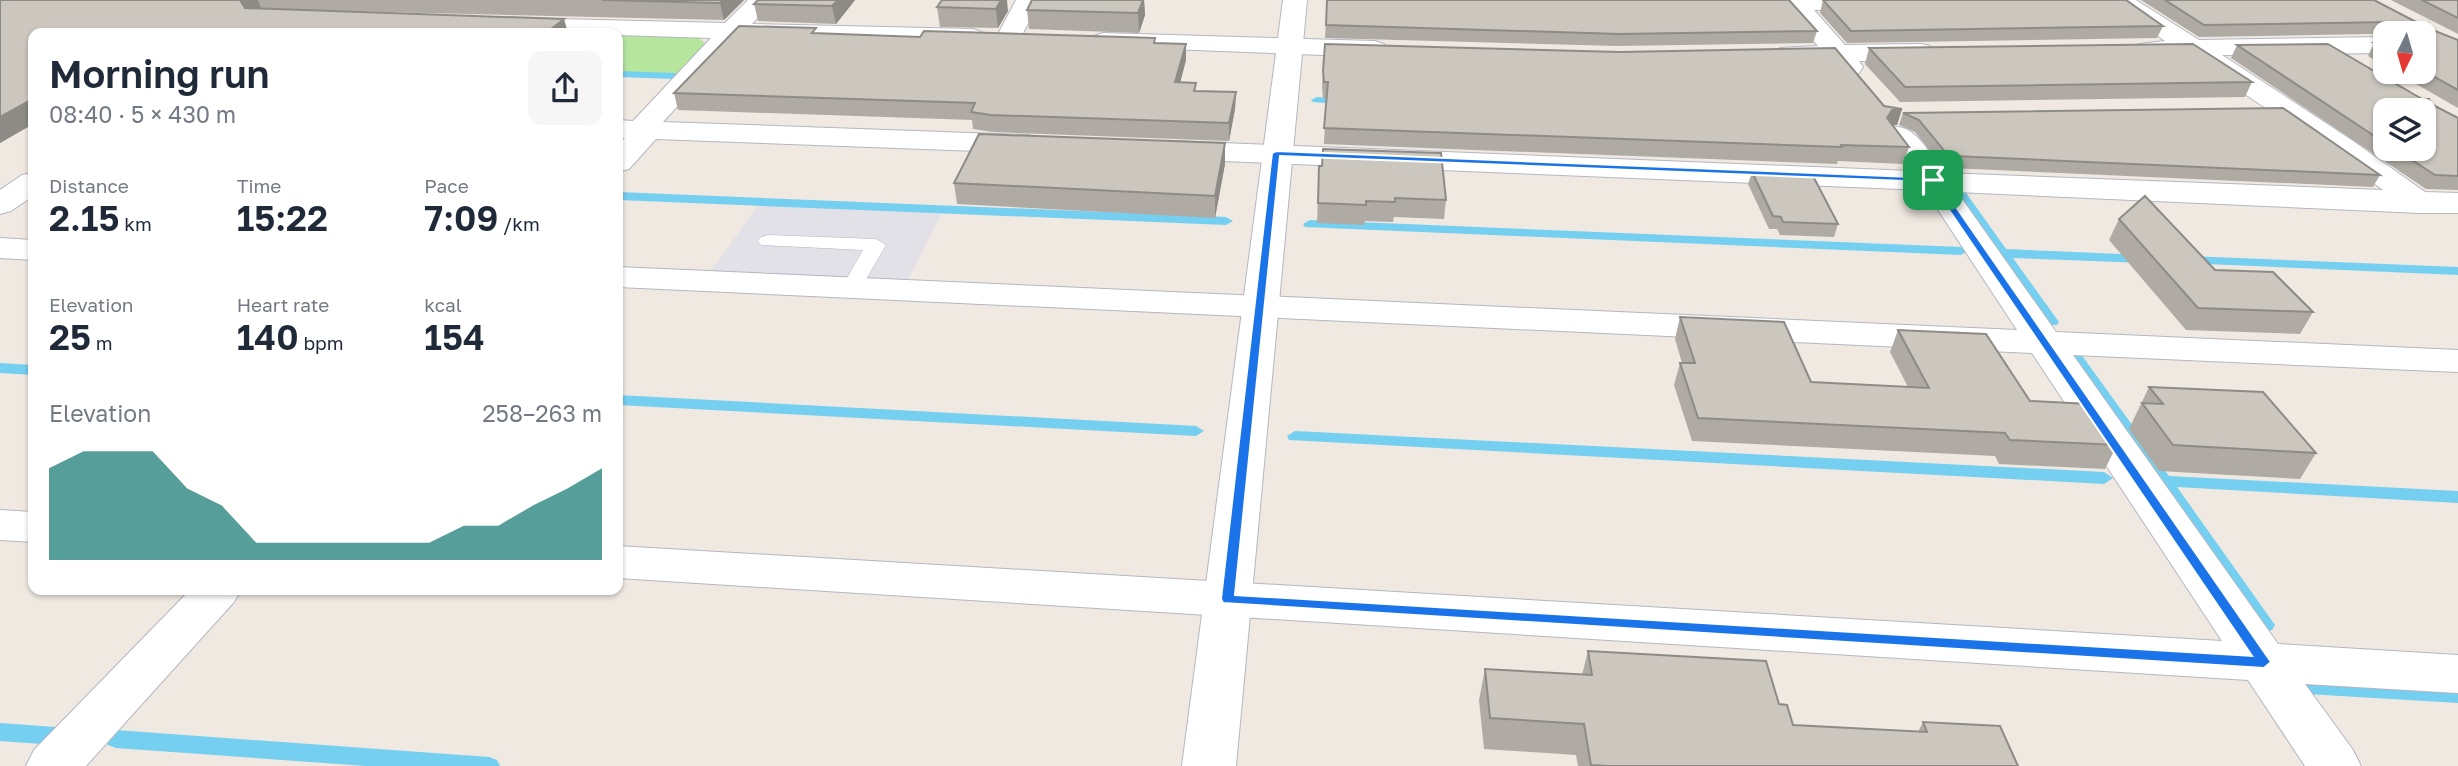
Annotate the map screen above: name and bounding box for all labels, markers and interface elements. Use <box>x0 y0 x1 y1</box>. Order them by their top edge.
north arrow <box>2373 21 2436 84</box>
map controls <box>2373 21 2436 161</box>
text: Morning run <box>49 51 270 96</box>
button: share <box>528 51 602 125</box>
button: layers <box>2373 98 2436 161</box>
text: 08:40 · 5 × 430 m <box>49 100 236 128</box>
pin <box>1903 150 1963 210</box>
icon: arrive <box>1914 161 1952 199</box>
text: Distance <box>49 174 129 197</box>
text: Time <box>237 174 281 197</box>
text: Pace <box>424 174 469 197</box>
text: 2.15 <box>49 197 119 239</box>
text: 15:22 <box>237 197 328 239</box>
text: 7:09 <box>424 197 498 239</box>
text: km <box>119 212 152 235</box>
text: /km <box>498 212 540 235</box>
text: Elevation <box>49 293 134 316</box>
text: Heart rate <box>237 293 329 316</box>
text: kcal <box>424 293 462 316</box>
text: 25 <box>49 316 91 358</box>
text: 140 <box>237 316 299 358</box>
text: 154 <box>424 316 485 358</box>
text: m <box>91 331 113 354</box>
text: bpm <box>299 331 344 354</box>
text: Elevation <box>49 399 151 427</box>
text: 258–263 m <box>482 399 602 427</box>

